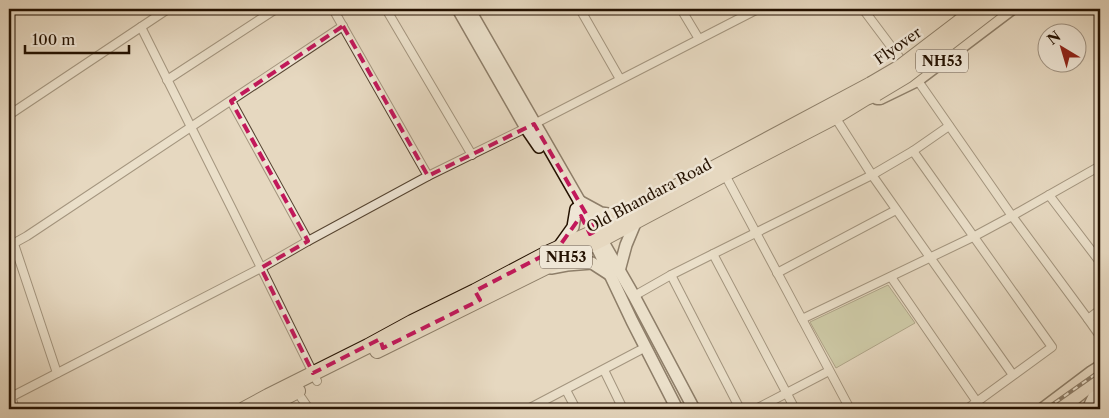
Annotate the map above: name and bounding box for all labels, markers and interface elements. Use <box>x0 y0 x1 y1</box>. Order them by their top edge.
scale bar <box>25 22 129 54</box>
street label: Flyover <box>870 22 925 69</box>
north arrow <box>1036 22 1086 72</box>
text: N <box>1044 27 1064 49</box>
text: 100 m <box>32 30 75 49</box>
road number: NH53 <box>916 49 968 72</box>
street label: Old Bhandara Road <box>583 155 715 237</box>
road number: NH53 <box>540 246 592 268</box>

